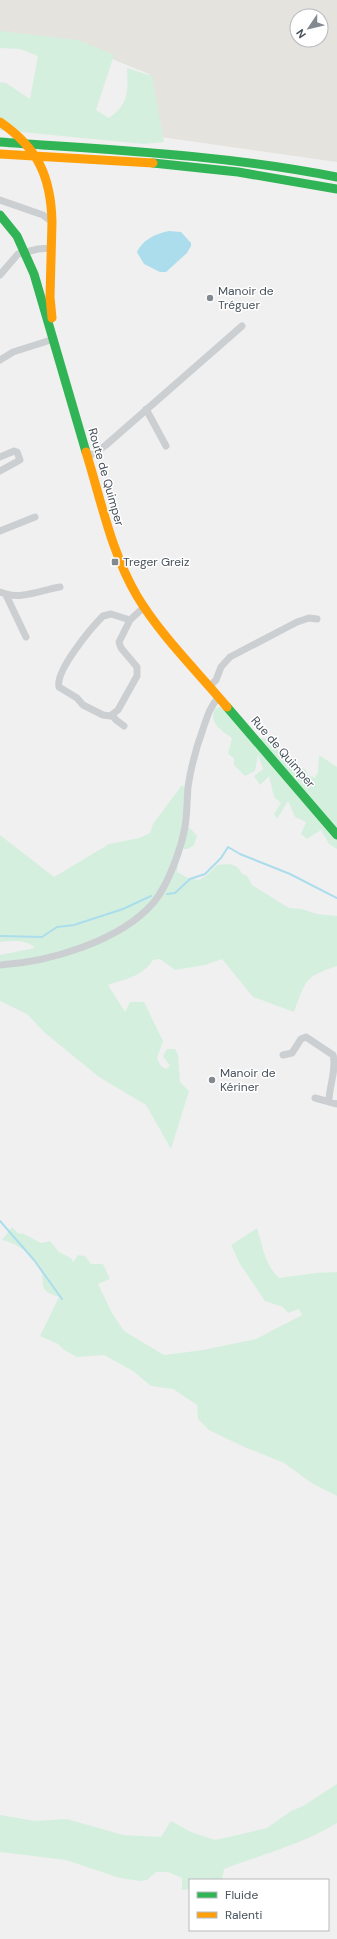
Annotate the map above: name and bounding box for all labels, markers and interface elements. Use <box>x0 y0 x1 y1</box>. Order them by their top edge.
north arrow <box>289 8 329 48</box>
text: N <box>293 26 309 41</box>
place label: Manoir de Tréguer <box>218 283 274 313</box>
marker: Manoir de Tréguer <box>205 293 215 303</box>
street label: Route de Quimper <box>84 426 128 528</box>
place label: Treger Greiz <box>123 554 189 570</box>
marker: Treger Greiz <box>110 557 120 567</box>
street label: Rue de Quimper <box>247 713 319 792</box>
place label: Manoir de Kériner <box>220 1065 276 1095</box>
marker: Manoir de Kériner <box>207 1075 217 1085</box>
legend <box>189 1879 329 1931</box>
text: Fluide <box>225 1887 258 1903</box>
text: Ralenti <box>225 1907 263 1923</box>

